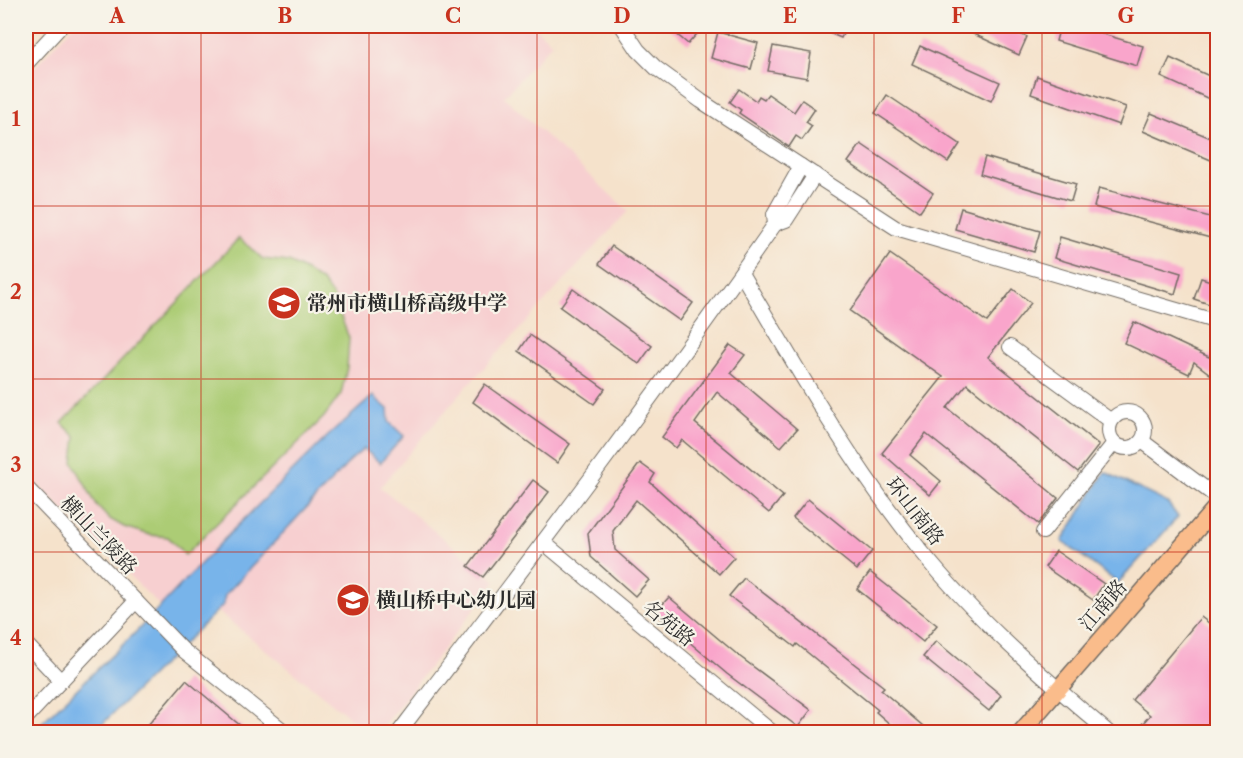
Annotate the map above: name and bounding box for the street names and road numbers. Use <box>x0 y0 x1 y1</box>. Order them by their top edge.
street label: 环山南路 <box>881 472 949 550</box>
street label: 横山兰陵路 <box>56 491 142 579</box>
street label: 江南路 <box>1074 574 1132 636</box>
street label: 名苑路 <box>638 595 700 651</box>

